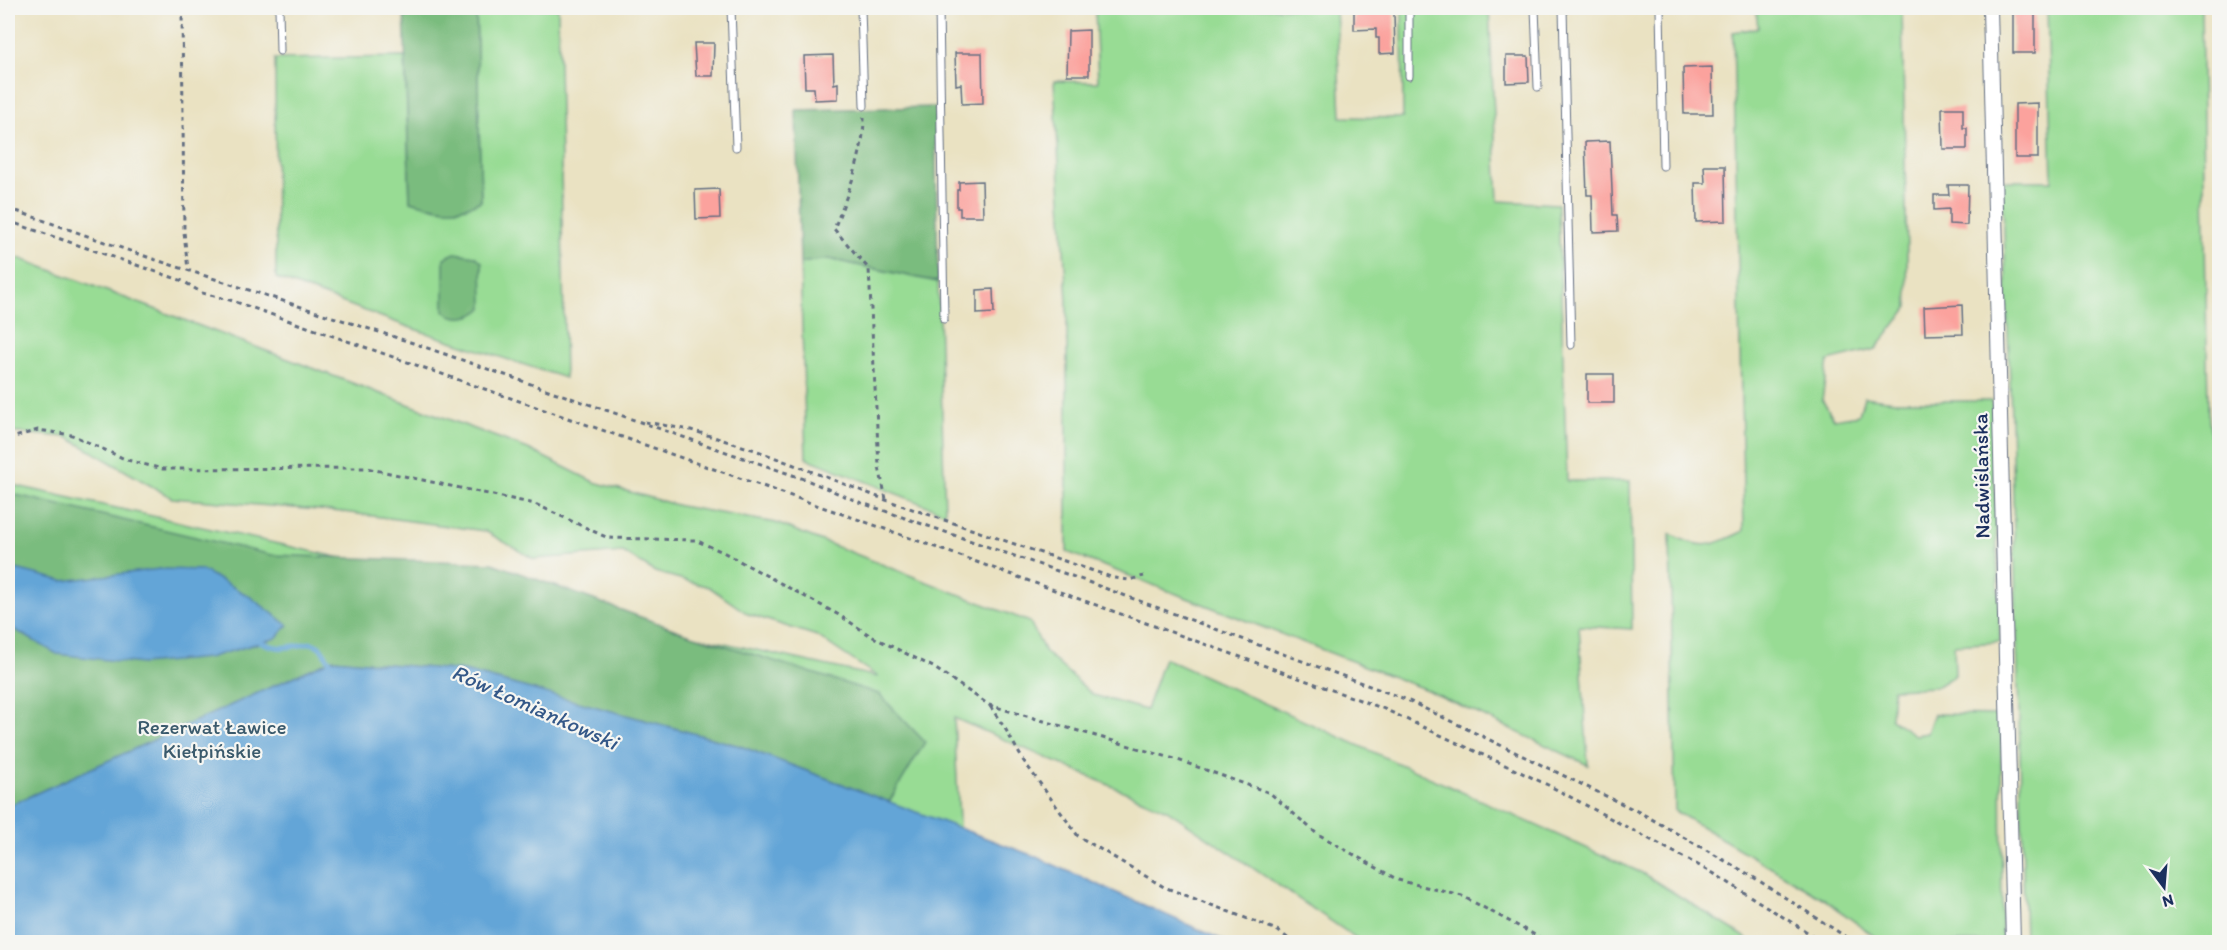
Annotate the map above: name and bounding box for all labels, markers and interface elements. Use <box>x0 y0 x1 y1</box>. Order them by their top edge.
street label: Nadwiślańska <box>1967 413 1995 539</box>
water label: Rów Łomiankowski <box>448 658 624 757</box>
park label: Rezerwat Ławice Kiełpińskie <box>137 714 287 763</box>
north arrow <box>2134 857 2194 917</box>
text: N <box>2160 890 2176 912</box>

